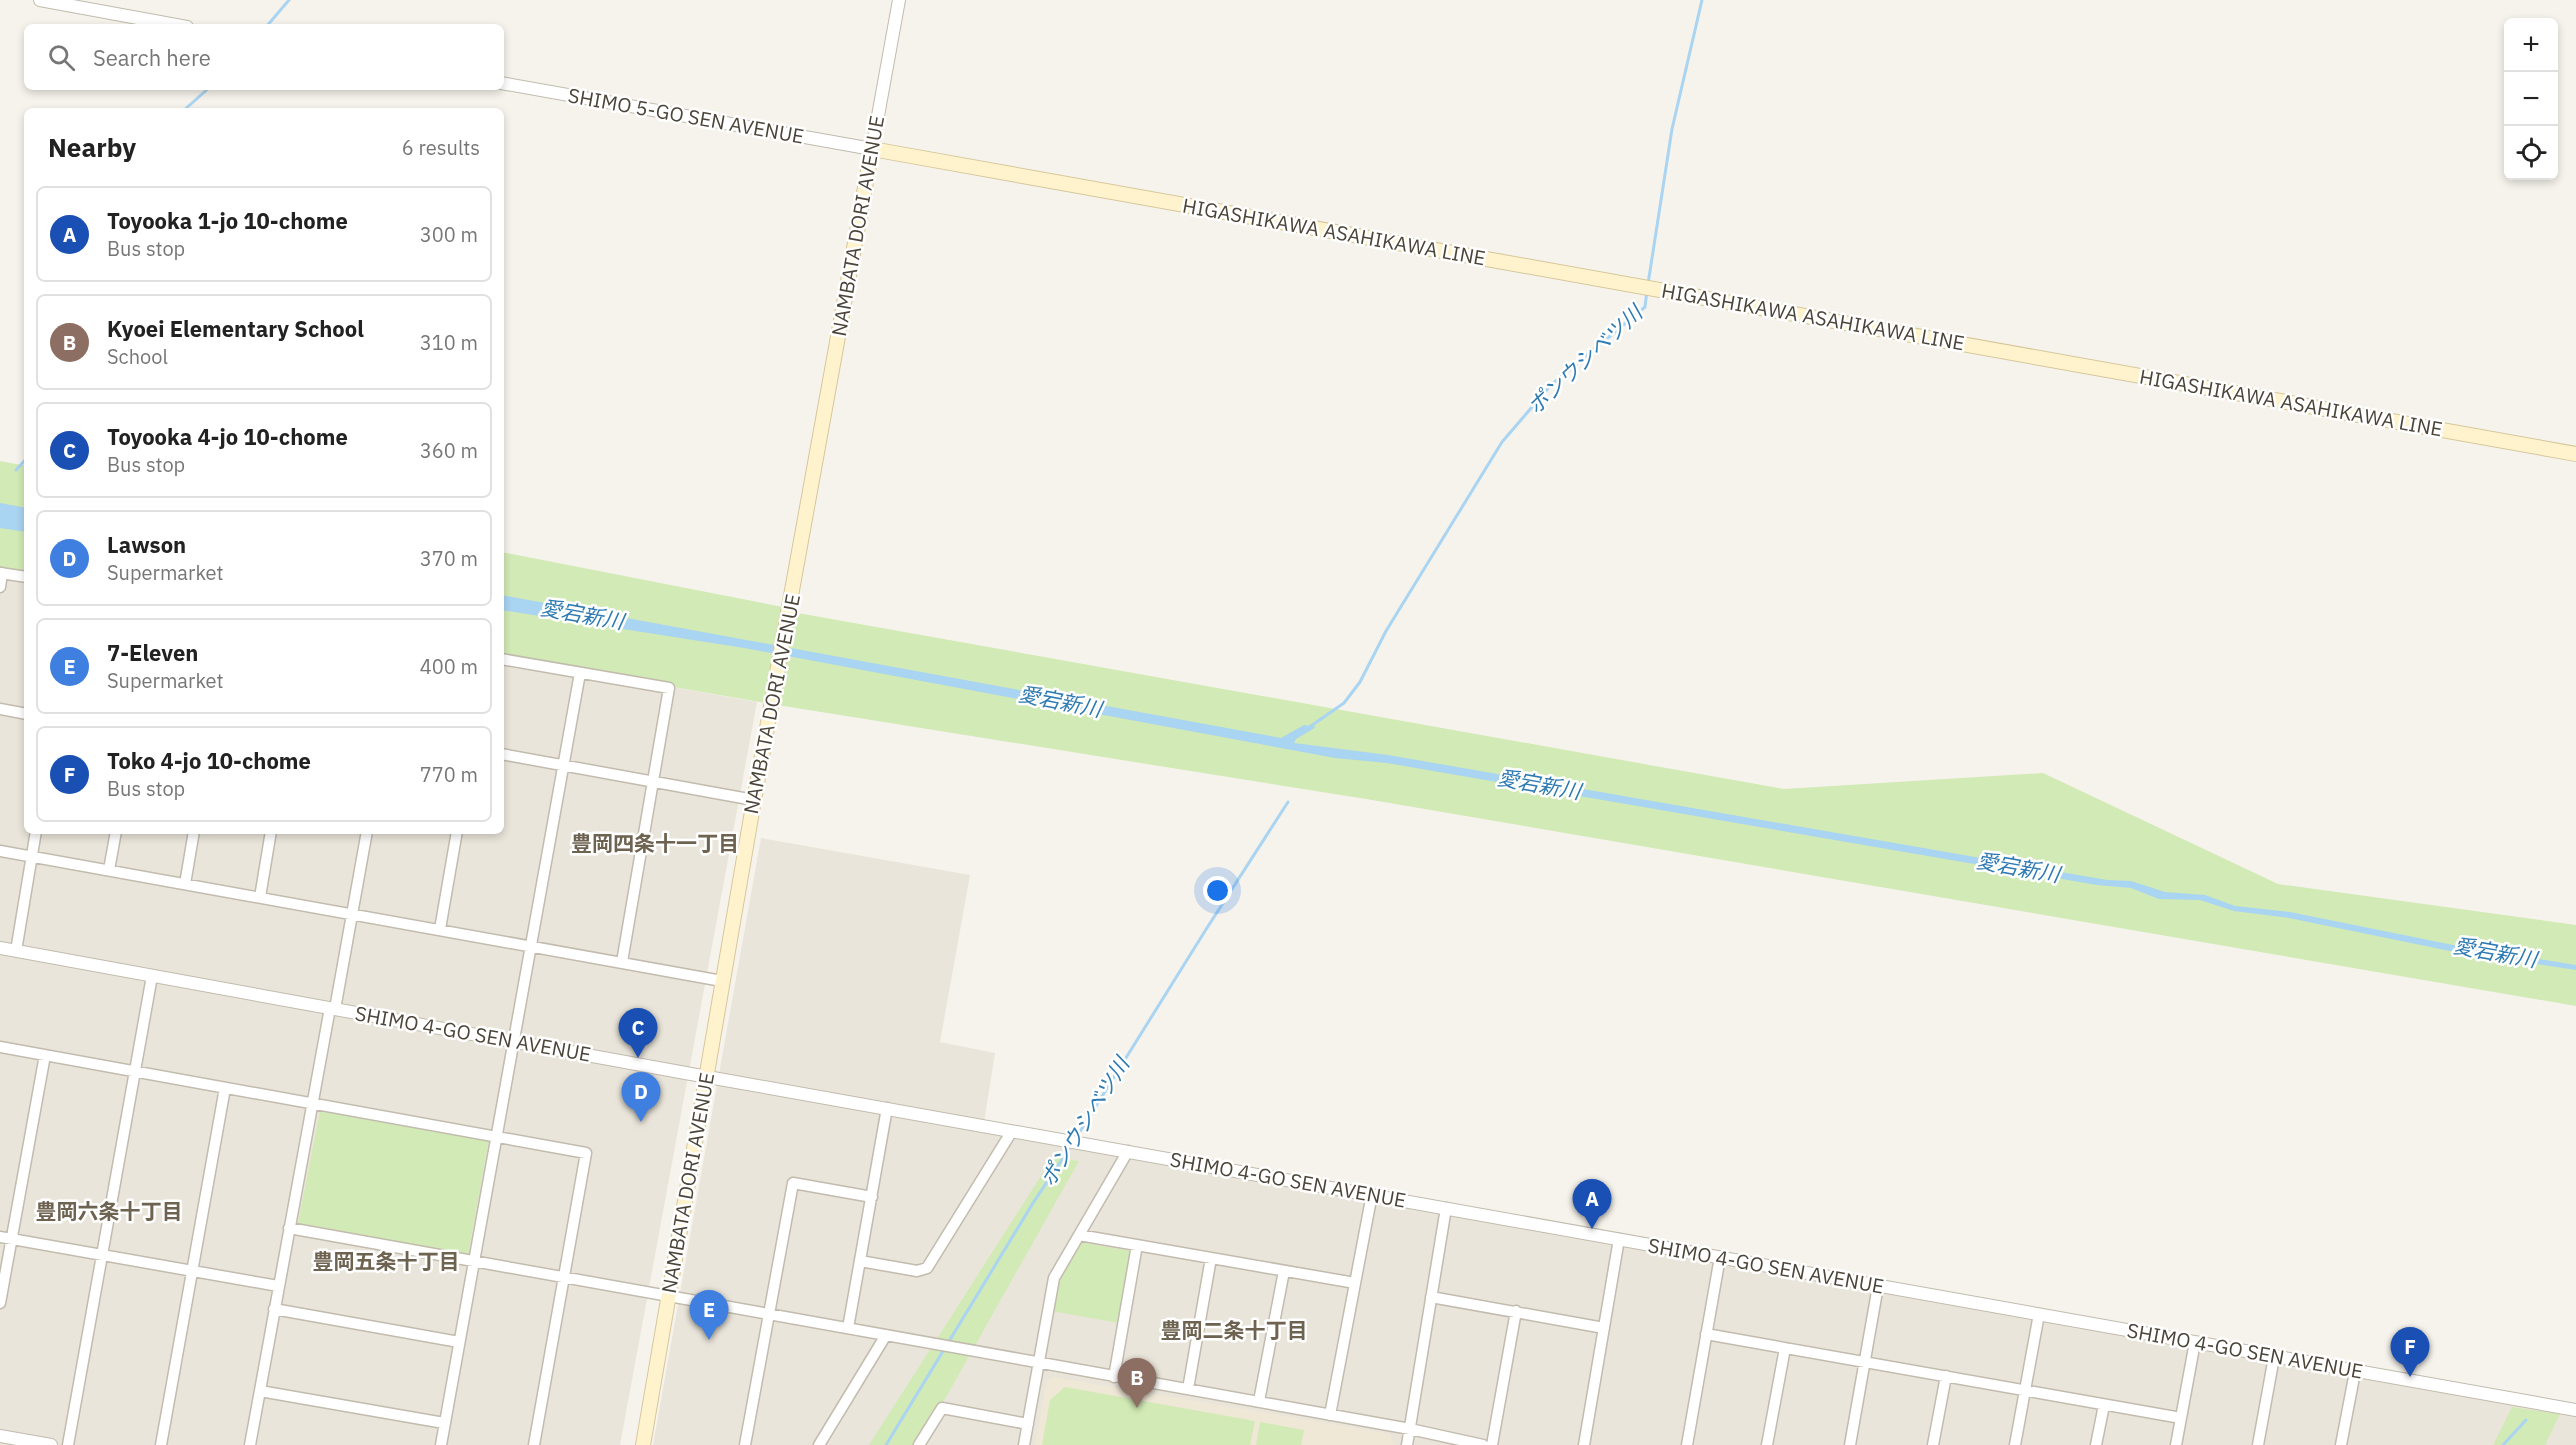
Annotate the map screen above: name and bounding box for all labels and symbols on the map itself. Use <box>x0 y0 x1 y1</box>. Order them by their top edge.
street label: SHIMO 5-GO SEN AVENUE <box>566 81 806 150</box>
street label: NAMBATA DORI AVENUE <box>825 113 890 338</box>
street label: HIGASHIKAWA ASAHIKAWA LINE <box>1180 192 1488 271</box>
street label: HIGASHIKAWA ASAHIKAWA LINE <box>1659 277 1967 356</box>
water label: ポンウシベツ川 <box>1521 298 1649 420</box>
street label: HIGASHIKAWA ASAHIKAWA LINE <box>2137 363 2445 442</box>
street label: NAMBATA DORI AVENUE <box>737 592 806 816</box>
water label: 愛宕新川 <box>538 593 628 635</box>
water label: 愛宕新川 <box>1016 679 1106 723</box>
water label: 愛宕新川 <box>1495 763 1585 805</box>
district label: 豊岡四条十一丁目 <box>571 829 739 857</box>
water label: 愛宕新川 <box>1974 846 2064 888</box>
your location <box>1203 876 1232 905</box>
water label: 愛宕新川 <box>2451 931 2541 973</box>
street label: SHIMO 4-GO SEN AVENUE <box>353 999 593 1068</box>
pin: C <box>618 1008 658 1058</box>
water label: ポンウシベツ川 <box>1033 1050 1136 1191</box>
street label: NAMBATA DORI AVENUE <box>655 1070 720 1295</box>
pin: D <box>622 1072 660 1122</box>
street label: SHIMO 4-GO SEN AVENUE <box>1168 1145 1408 1214</box>
pin: A <box>1572 1180 1612 1229</box>
district label: 豊岡六条十丁目 <box>36 1197 183 1225</box>
street label: SHIMO 4-GO SEN AVENUE <box>1646 1231 1886 1300</box>
district label: 豊岡五条十丁目 <box>313 1247 460 1275</box>
pin: E <box>690 1290 728 1340</box>
district label: 豊岡二条十丁目 <box>1161 1316 1308 1344</box>
street label: SHIMO 4-GO SEN AVENUE <box>2125 1316 2365 1385</box>
pin: F <box>2390 1328 2430 1377</box>
pin: B <box>1118 1358 1156 1408</box>

